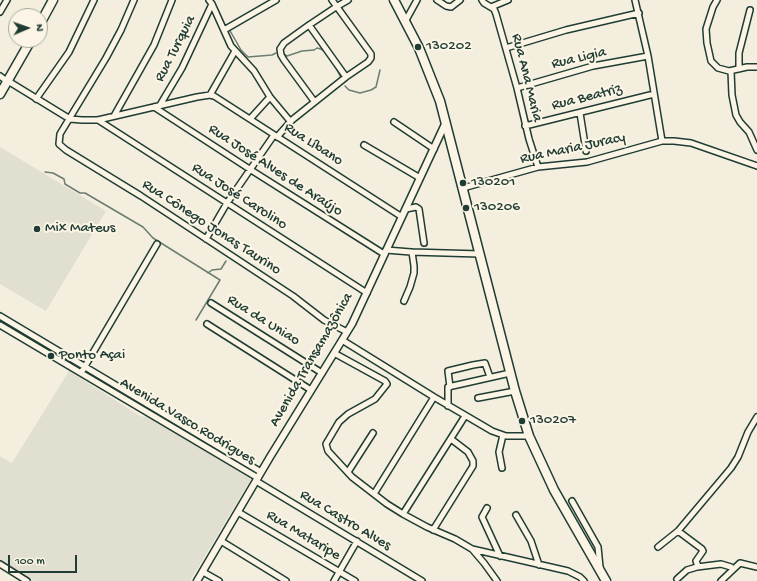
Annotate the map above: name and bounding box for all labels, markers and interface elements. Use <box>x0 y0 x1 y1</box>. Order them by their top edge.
north arrow <box>8 8 48 48</box>
street label: Rua Turquia <box>152 13 200 85</box>
text: N <box>33 24 45 31</box>
street label: Rua Ana Maria <box>506 32 546 124</box>
place label: 130202 <box>426 38 472 56</box>
marker: 130202 <box>413 42 423 52</box>
street label: Rua Ligia <box>550 44 608 74</box>
street label: Rua Beatriz <box>550 81 624 115</box>
street label: Rua Líbano <box>280 119 346 171</box>
street label: Rua José Alves de Araújo <box>204 121 346 221</box>
street label: Rua Maria Juracy <box>519 129 627 169</box>
street label: Rua José Carolino <box>188 159 290 235</box>
place label: 130201 <box>471 174 515 192</box>
street label: Rua Cônego Jonas Taurino <box>138 176 284 280</box>
marker: 130201 <box>458 178 468 188</box>
place label: 130206 <box>474 199 520 217</box>
marker: 130206 <box>461 203 471 213</box>
place label: Mix Mateus <box>45 220 115 238</box>
marker: Mix Mateus <box>32 224 42 234</box>
street label: Avenida Transamazônica <box>266 290 358 430</box>
street label: Rua da Uniao <box>223 291 303 351</box>
place label: Ponto Açai <box>59 347 125 365</box>
marker: Ponto Açai <box>46 351 56 361</box>
street label: Avenida Vasco Rodrigues <box>116 374 258 470</box>
place label: 130207 <box>530 412 576 430</box>
marker: 130207 <box>517 416 527 426</box>
street label: Rua Castro Alves <box>296 487 394 555</box>
street label: Rua Mataripe <box>263 507 343 565</box>
scale bar <box>10 547 79 573</box>
text: 100 m <box>15 555 45 569</box>

